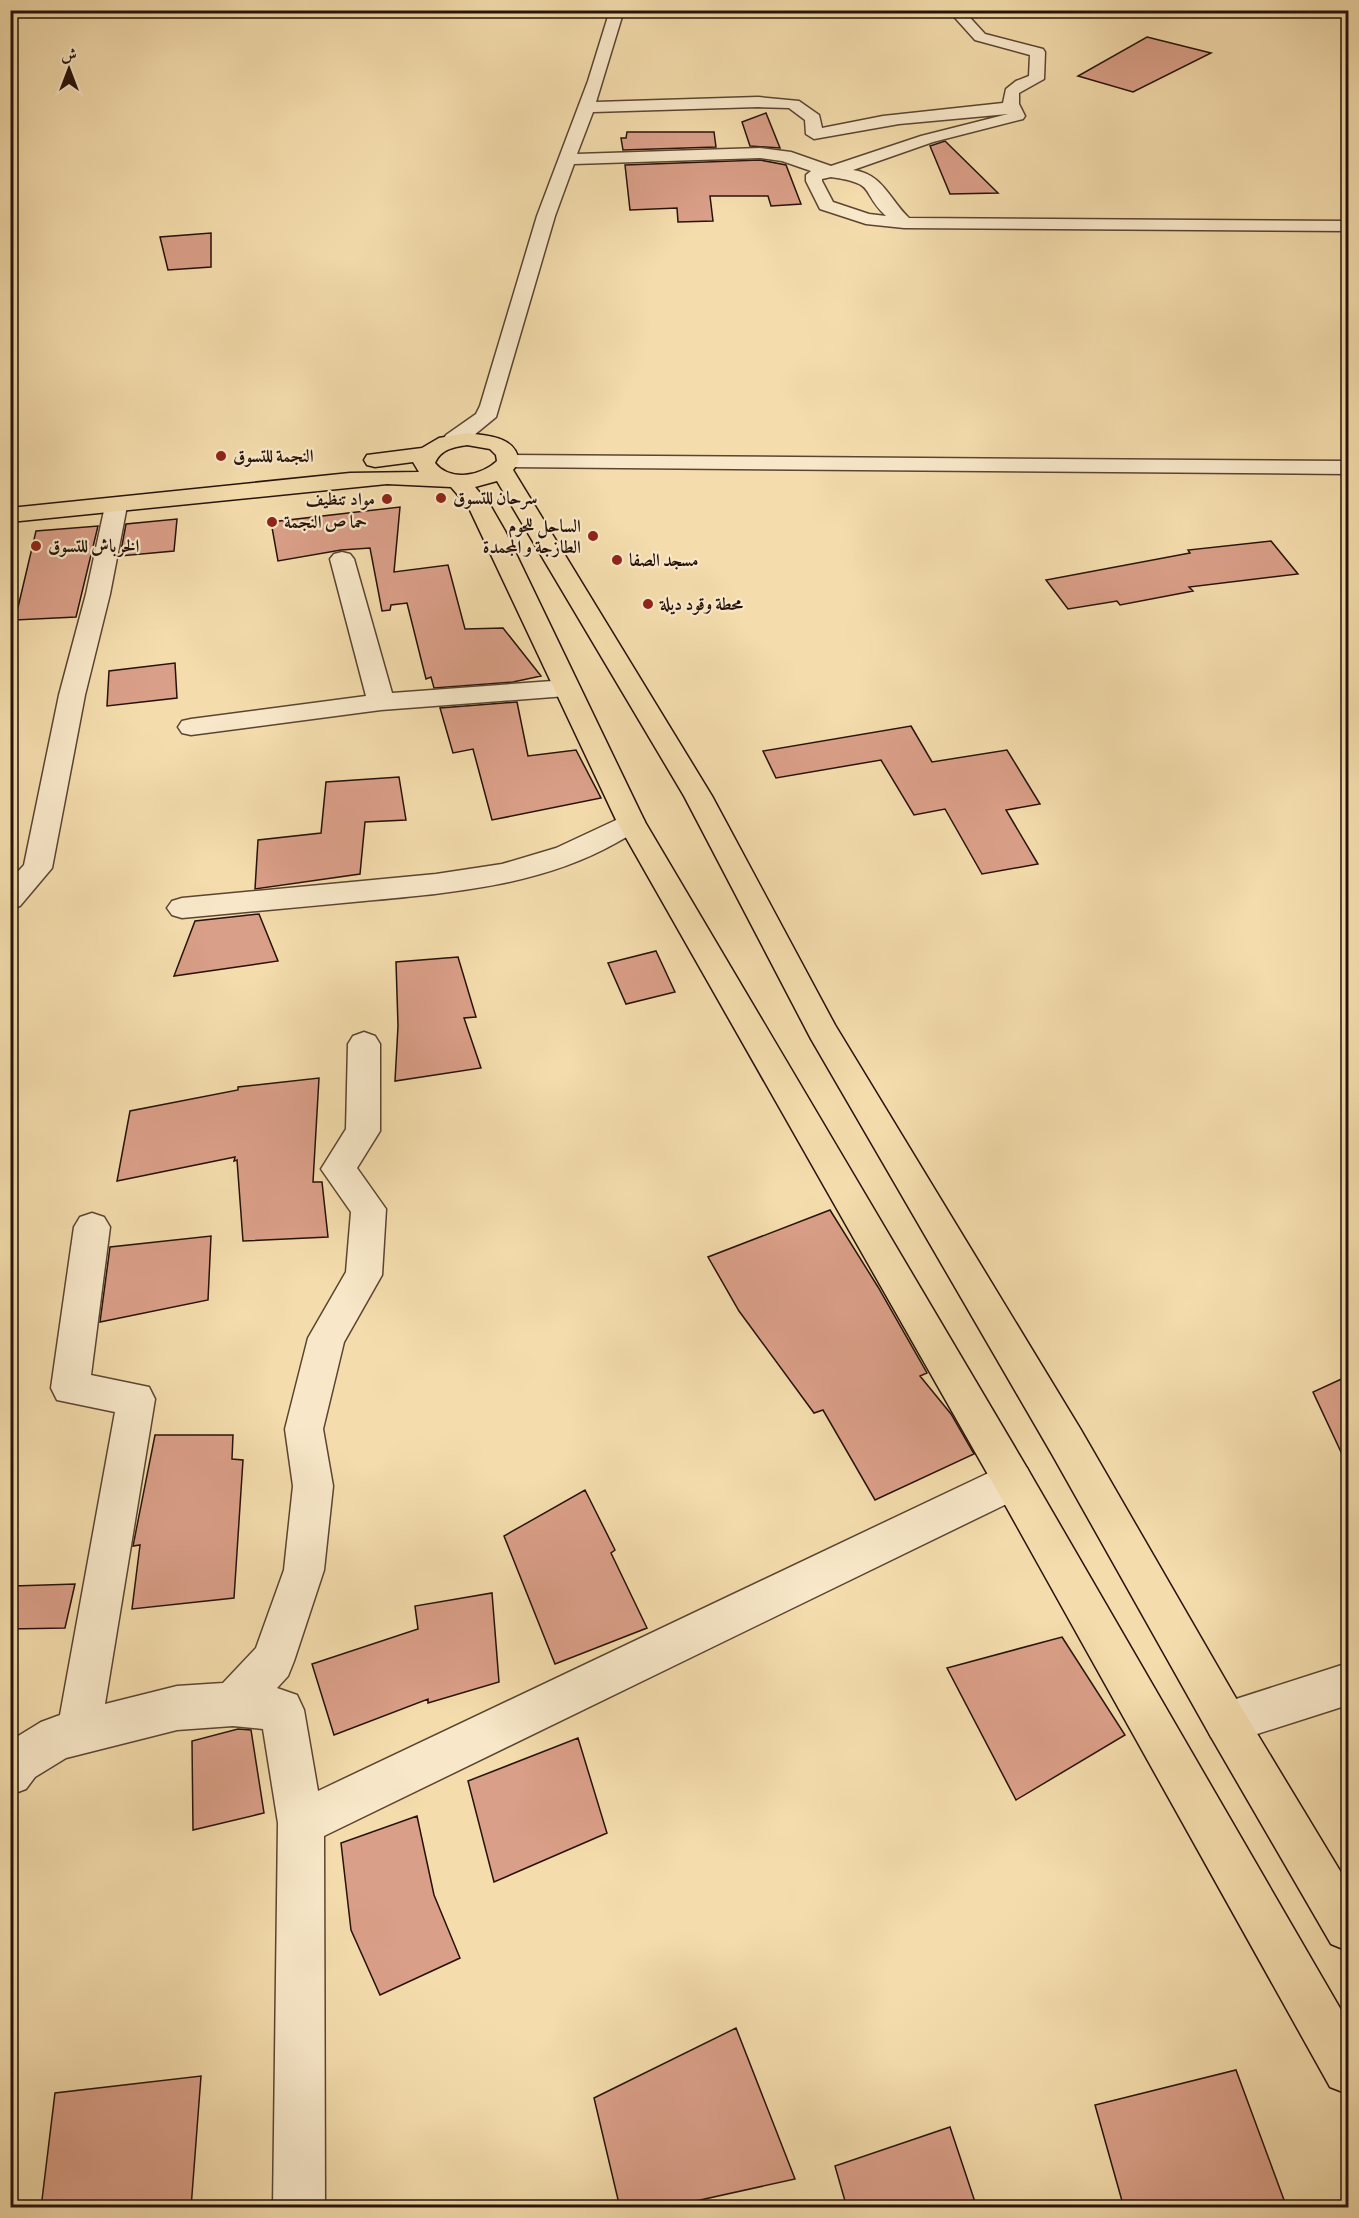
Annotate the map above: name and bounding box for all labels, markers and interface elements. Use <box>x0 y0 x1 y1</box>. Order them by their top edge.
north arrow <box>39 39 99 99</box>
text: ش <box>61 44 77 66</box>
place label: النجمة للتسوق <box>233 444 314 468</box>
marker: النجمة للتسوق <box>214 449 228 463</box>
place label: سرحان للتسوق <box>453 486 538 510</box>
place label: مواد تنظيف <box>305 487 375 511</box>
marker: سرحان للتسوق <box>434 491 448 505</box>
marker: مواد تنظيف <box>380 492 394 506</box>
place label: حما ص النجمة <box>284 510 367 534</box>
place label: الساحل للحوم الطازجة و المجمدة <box>483 514 581 559</box>
marker: حما ص النجمة <box>265 515 279 529</box>
marker: الساحل للحوم الطازجة و المجمدة <box>586 529 600 543</box>
place label: الخرباش للتسوق <box>48 534 139 558</box>
marker: الخرباش للتسوق <box>29 539 43 553</box>
place label: مسجد الصفا <box>629 548 698 572</box>
marker: مسجد الصفا <box>610 553 624 567</box>
place label: محطة وقود ديلة <box>659 592 744 616</box>
marker: محطة وقود ديلة <box>641 597 655 611</box>

